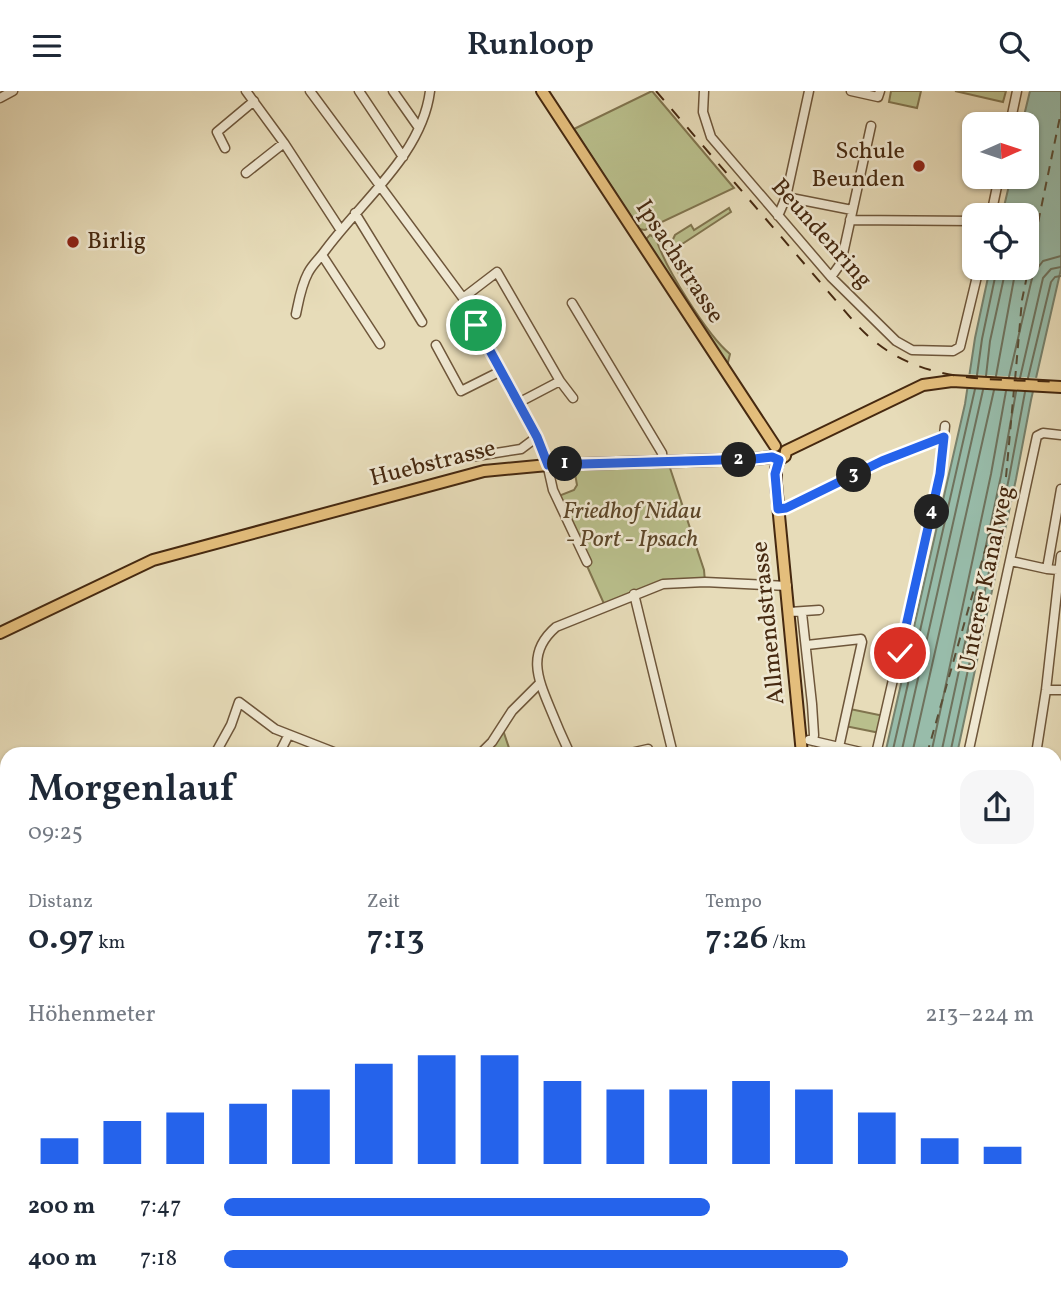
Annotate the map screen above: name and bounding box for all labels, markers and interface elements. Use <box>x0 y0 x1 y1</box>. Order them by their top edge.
text: Runloop <box>467 24 594 68</box>
icon: menu <box>28 27 66 65</box>
icon: search <box>995 27 1033 65</box>
north arrow <box>962 112 1040 189</box>
map controls <box>962 112 1039 280</box>
place label: Schule Beunden <box>812 135 905 197</box>
marker: Schule Beunden <box>911 158 927 174</box>
street label: Beundenring <box>762 172 880 296</box>
street label: Ipsachstrasse <box>626 193 732 331</box>
button: locate <box>962 203 1039 280</box>
place label: Birlig <box>87 225 146 259</box>
marker: Birlig <box>65 234 81 250</box>
pin <box>446 295 506 355</box>
icon: arrive <box>457 306 495 344</box>
street label: Huebstrasse <box>366 432 500 496</box>
pin: 2 <box>722 443 756 477</box>
text: 2 <box>734 446 743 472</box>
pin: 1 <box>548 447 582 481</box>
text: 1 <box>561 450 568 476</box>
pin: 3 <box>836 457 872 493</box>
text: 3 <box>849 461 858 487</box>
street label: Unterer Kanalweg <box>951 483 1023 675</box>
park label: Friedhof Nidau - Port - Ipsach <box>562 495 702 557</box>
pin: 4 <box>914 495 950 529</box>
text: 4 <box>926 498 937 524</box>
street label: Allmendstrasse <box>744 539 794 707</box>
pin <box>870 623 930 683</box>
icon: check <box>881 634 919 672</box>
text: Morgenlauf <box>28 764 234 817</box>
button: share <box>960 770 1034 844</box>
text: 09:25 <box>28 817 83 849</box>
text: Distanz <box>28 889 93 915</box>
text: Zeit <box>367 889 400 915</box>
text: Tempo <box>705 889 762 915</box>
text: 0.97 <box>28 915 94 963</box>
text: 7:13 <box>367 915 425 963</box>
text: 7:26 <box>705 915 768 963</box>
text: km <box>94 930 125 956</box>
text: /km <box>768 930 806 956</box>
text: Höhenmeter <box>28 999 155 1031</box>
text: 213–224 m <box>925 999 1034 1031</box>
text: 200 m <box>28 1191 95 1223</box>
text: 7:47 <box>140 1191 181 1223</box>
text: 400 m <box>28 1243 97 1275</box>
text: 7:18 <box>140 1243 177 1275</box>

